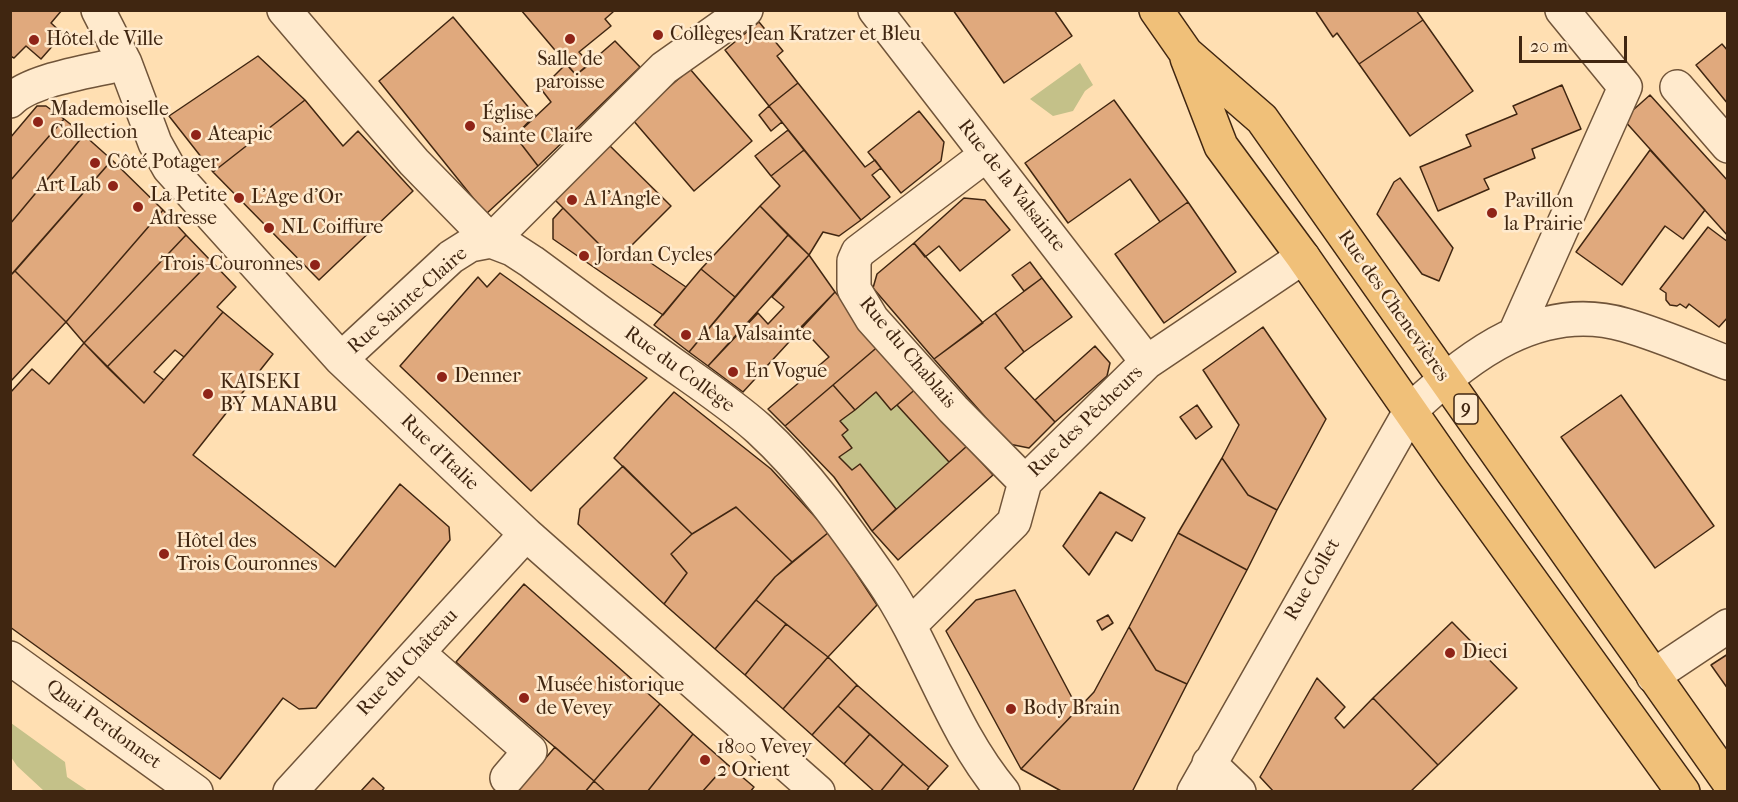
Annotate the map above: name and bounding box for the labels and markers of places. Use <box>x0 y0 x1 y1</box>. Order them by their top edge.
place label: Collèges Jean Kratzer et Bleu <box>670 23 920 47</box>
place label: Hôtel de Ville <box>46 28 163 52</box>
marker: Collèges Jean Kratzer et Bleu <box>651 28 665 42</box>
marker: Salle de paroisse <box>563 32 577 46</box>
marker: Hôtel de Ville <box>27 33 41 47</box>
place label: Salle de paroisse <box>535 48 605 95</box>
place label: Mademoiselle Collection <box>50 98 169 145</box>
place label: Église Sainte Claire <box>482 102 593 149</box>
marker: Mademoiselle Collection <box>31 115 45 129</box>
marker: Église Sainte Claire <box>463 119 477 133</box>
place label: Ateapic <box>208 123 272 147</box>
marker: Ateapic <box>189 128 203 142</box>
place label: Côté Potager <box>107 151 219 175</box>
marker: Côté Potager <box>88 156 102 170</box>
place label: Art Lab <box>36 174 101 198</box>
marker: Art Lab <box>106 179 120 193</box>
place label: La Petite Adresse <box>150 184 227 231</box>
place label: L'Age d'Or <box>251 186 343 210</box>
place label: A l'Angle <box>584 188 661 212</box>
place label: Pavillon la Prairie <box>1504 190 1583 237</box>
marker: L'Age d'Or <box>232 191 246 205</box>
marker: A l'Angle <box>565 193 579 207</box>
marker: La Petite Adresse <box>131 200 145 214</box>
marker: Pavillon la Prairie <box>1485 206 1499 220</box>
place label: NL Coiffure <box>281 216 383 240</box>
marker: NL Coiffure <box>262 221 276 235</box>
place label: Jordan Cycles <box>596 244 713 268</box>
marker: Jordan Cycles <box>577 249 591 263</box>
place label: Trois-Couronnes <box>160 253 303 277</box>
marker: Trois-Couronnes <box>308 258 322 272</box>
place label: A la Valsainte <box>698 323 812 347</box>
marker: A la Valsainte <box>679 328 693 342</box>
place label: En Vogue <box>745 360 827 384</box>
place label: Denner <box>454 365 521 389</box>
marker: En Vogue <box>726 365 740 379</box>
marker: Denner <box>435 370 449 384</box>
place label: KAISEKI BY MANABU <box>220 371 338 418</box>
marker: KAISEKI BY MANABU <box>201 387 215 401</box>
place label: Hôtel des Trois Couronnes <box>176 530 318 577</box>
marker: Hôtel des Trois Couronnes <box>157 547 171 561</box>
place label: Dieci <box>1462 641 1508 665</box>
marker: Dieci <box>1443 646 1457 660</box>
place label: Musée historique de Vevey <box>536 674 684 721</box>
marker: Musée historique de Vevey <box>517 691 531 705</box>
place label: Body Brain <box>1023 697 1120 721</box>
marker: Body Brain <box>1004 702 1018 716</box>
place label: 1800 Vevey 2 Orient <box>717 736 812 783</box>
marker: 1800 Vevey 2 Orient <box>698 753 712 767</box>

